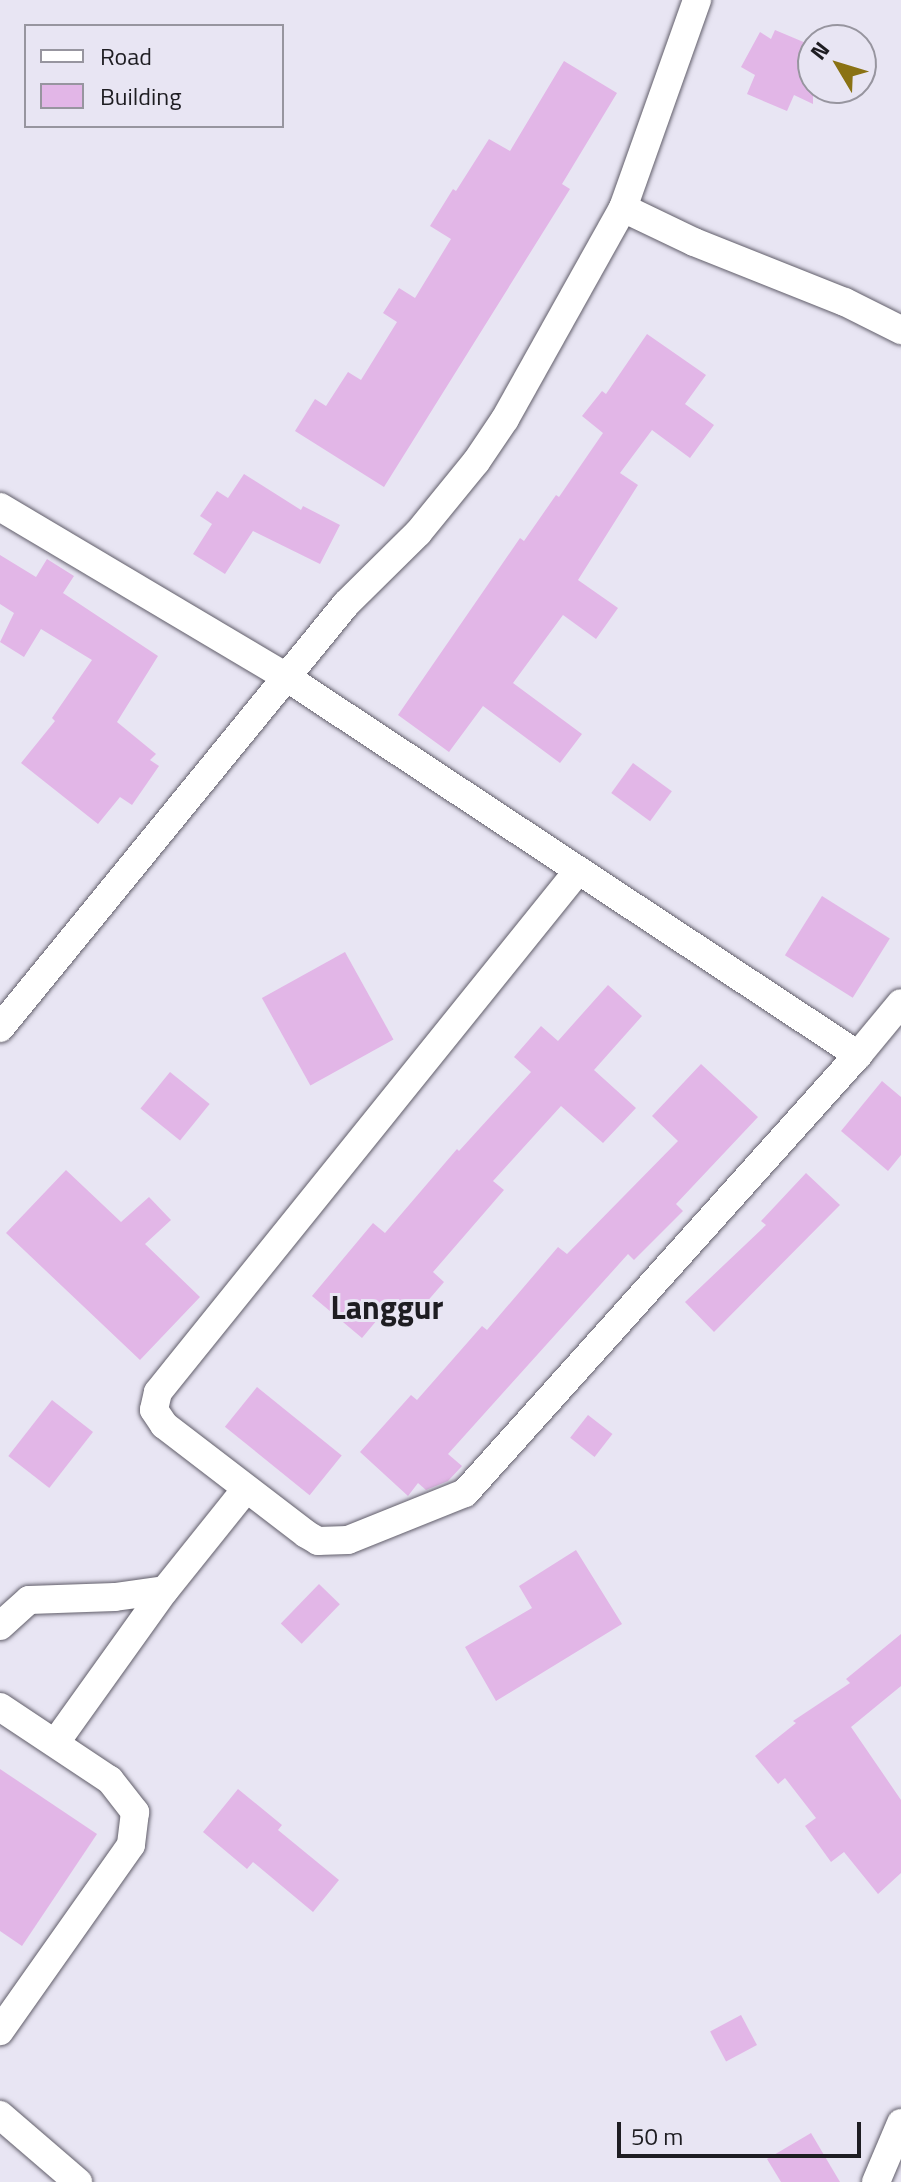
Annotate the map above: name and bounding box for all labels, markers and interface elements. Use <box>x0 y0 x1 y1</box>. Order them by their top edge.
legend <box>24 24 284 128</box>
north arrow <box>797 24 877 104</box>
text: N <box>802 34 838 67</box>
text: Road <box>100 38 152 74</box>
text: Building <box>100 78 182 114</box>
district label: Langgur <box>331 1288 443 1326</box>
scale bar <box>621 2106 865 2156</box>
text: 50 m <box>631 2118 683 2154</box>

